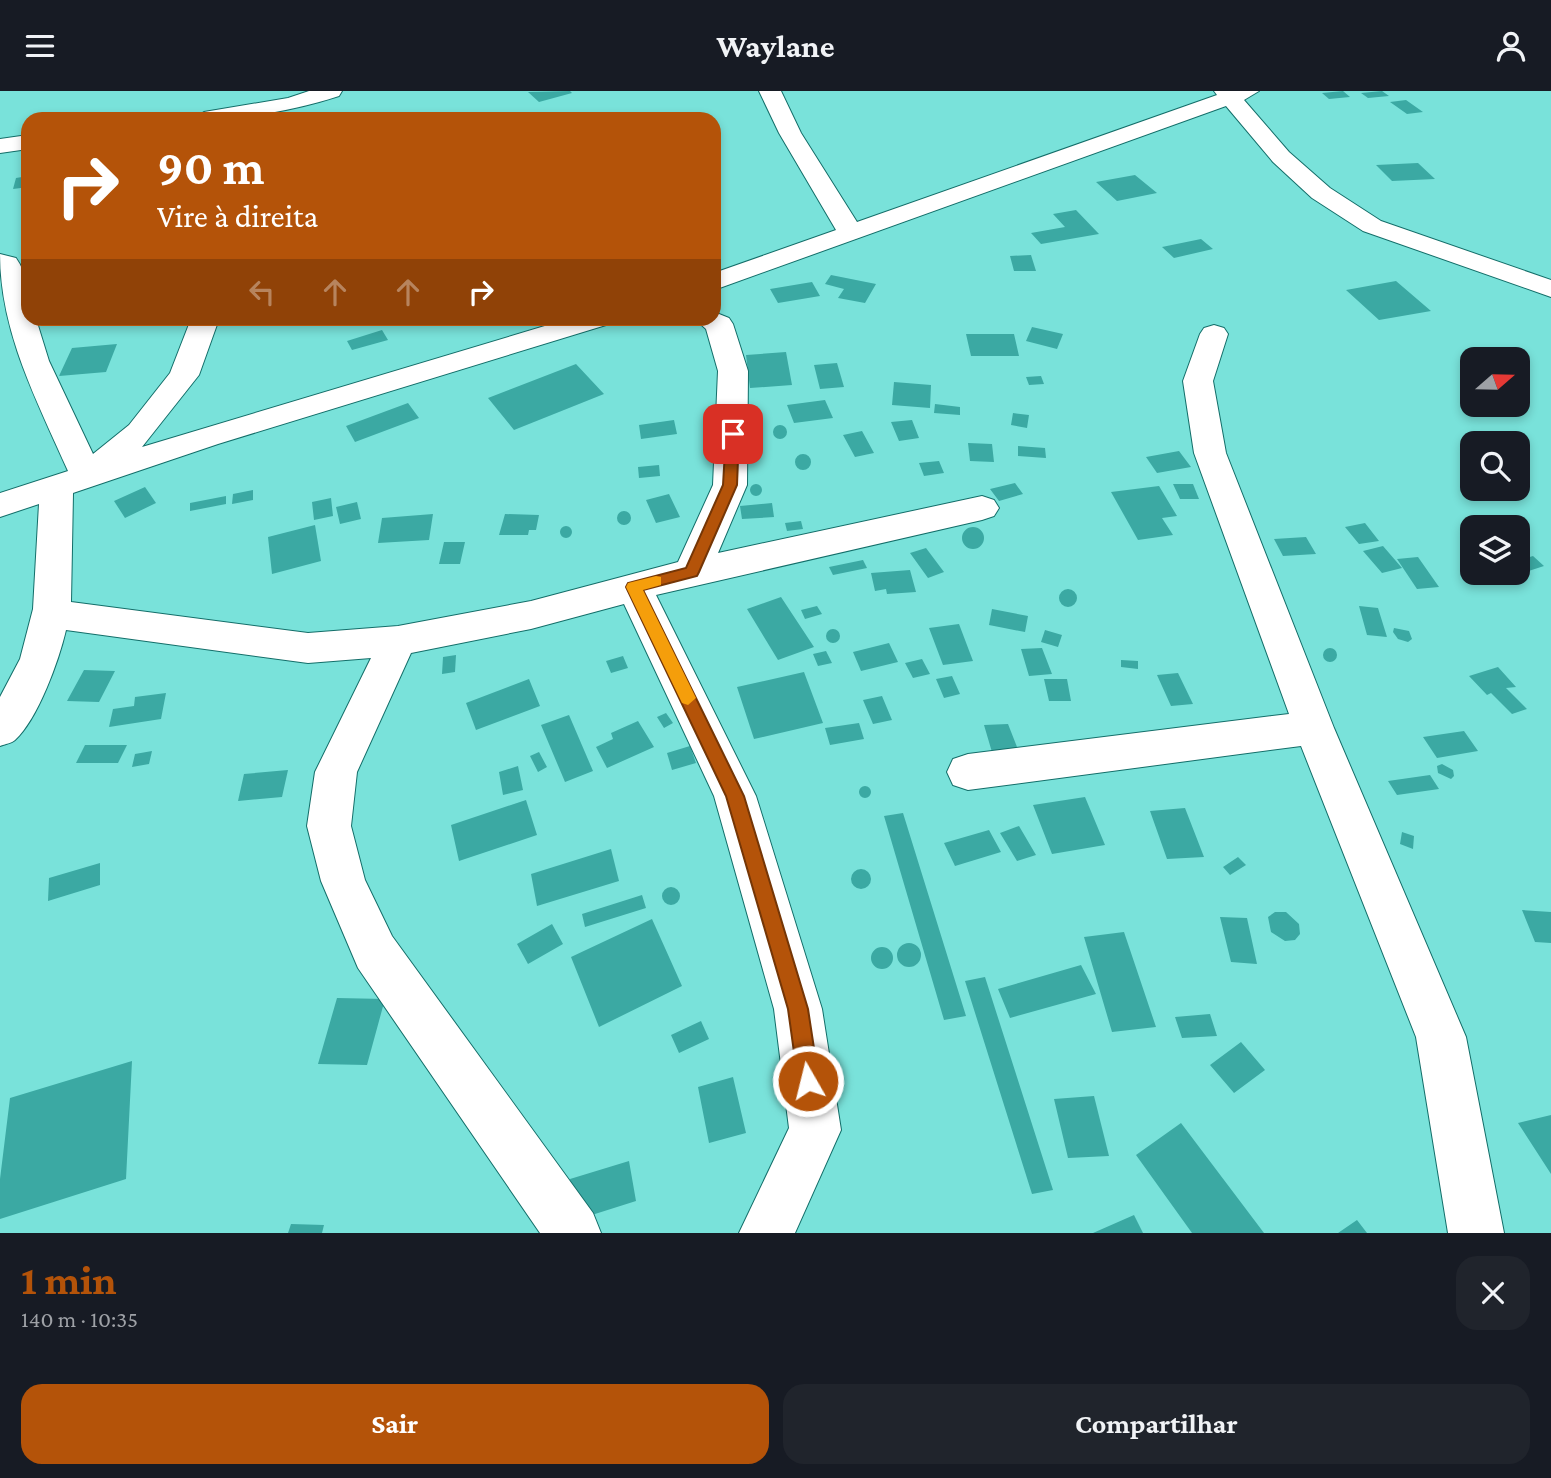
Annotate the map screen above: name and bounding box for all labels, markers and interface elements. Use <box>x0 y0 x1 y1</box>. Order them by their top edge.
icon: menu <box>21 27 59 65</box>
icon: person <box>1492 27 1530 65</box>
text: Waylane <box>716 28 835 64</box>
icon: right <box>42 140 133 231</box>
text: 90 m <box>157 140 264 195</box>
text: Vire à direita <box>157 198 318 234</box>
icon: left <box>243 273 281 311</box>
icon: ahead <box>316 273 354 311</box>
icon: ahead <box>389 273 427 311</box>
icon: right <box>462 273 500 311</box>
north arrow <box>1460 347 1530 417</box>
map controls <box>1460 347 1530 585</box>
pin <box>703 404 763 464</box>
icon: arrive <box>714 415 752 453</box>
button: search <box>1460 431 1530 501</box>
button: layers <box>1460 515 1530 585</box>
position arrow <box>771 1044 845 1118</box>
text: 1 min <box>21 1256 117 1303</box>
button: close <box>1456 1256 1530 1330</box>
text: 140 m · 10:35 <box>21 1306 138 1332</box>
button: Sair <box>21 1384 769 1464</box>
button: Compartilhar <box>783 1384 1530 1464</box>

